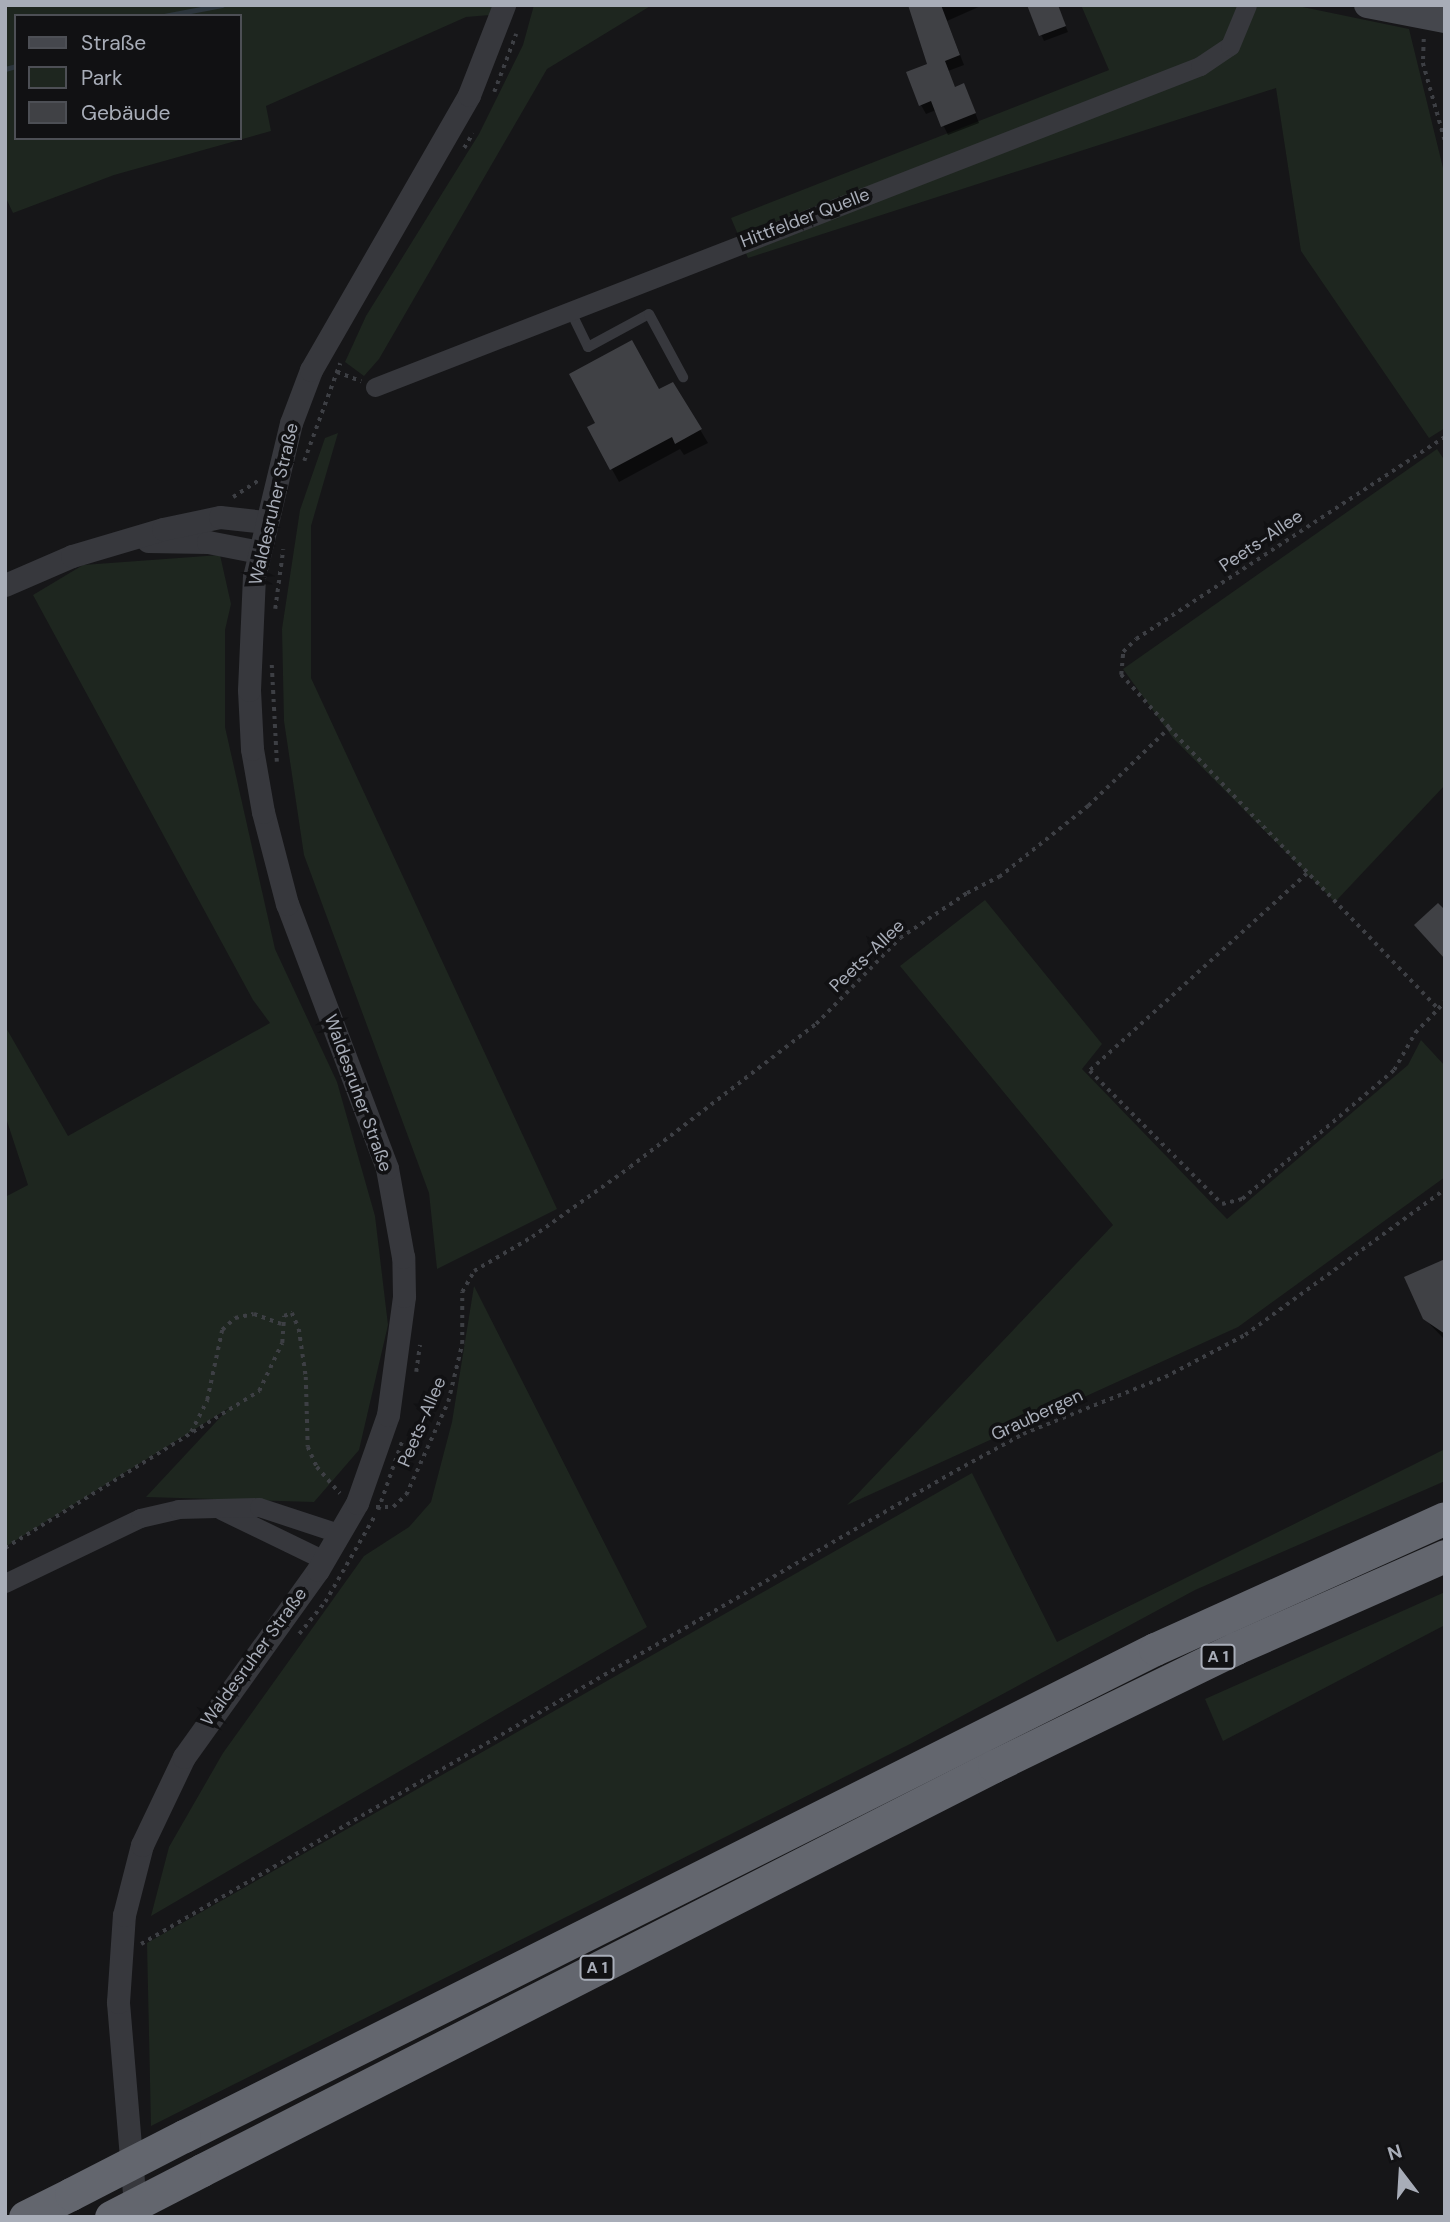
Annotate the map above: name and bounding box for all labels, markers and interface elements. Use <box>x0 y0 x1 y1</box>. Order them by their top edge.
legend <box>14 14 242 140</box>
text: Straße <box>81 29 146 57</box>
text: Park <box>81 64 122 92</box>
text: Gebäude <box>81 99 171 127</box>
street label: Hittfelder Quelle <box>737 183 873 253</box>
street label: Waldesruher Straße <box>245 421 303 587</box>
street label: Peets-Allee <box>1215 505 1307 577</box>
street label: Peets-Allee <box>825 915 909 997</box>
street label: Waldesruher Straße <box>320 1011 396 1175</box>
street label: Peets-Allee <box>393 1374 451 1470</box>
street label: Graubergen <box>988 1384 1086 1446</box>
street label: Waldesruher Straße <box>197 1584 311 1730</box>
road number: A 1 <box>1200 1644 1236 1670</box>
road number: A 1 <box>580 1956 614 1980</box>
north arrow <box>1366 2138 1436 2208</box>
text: N <box>1384 2138 1405 2166</box>

